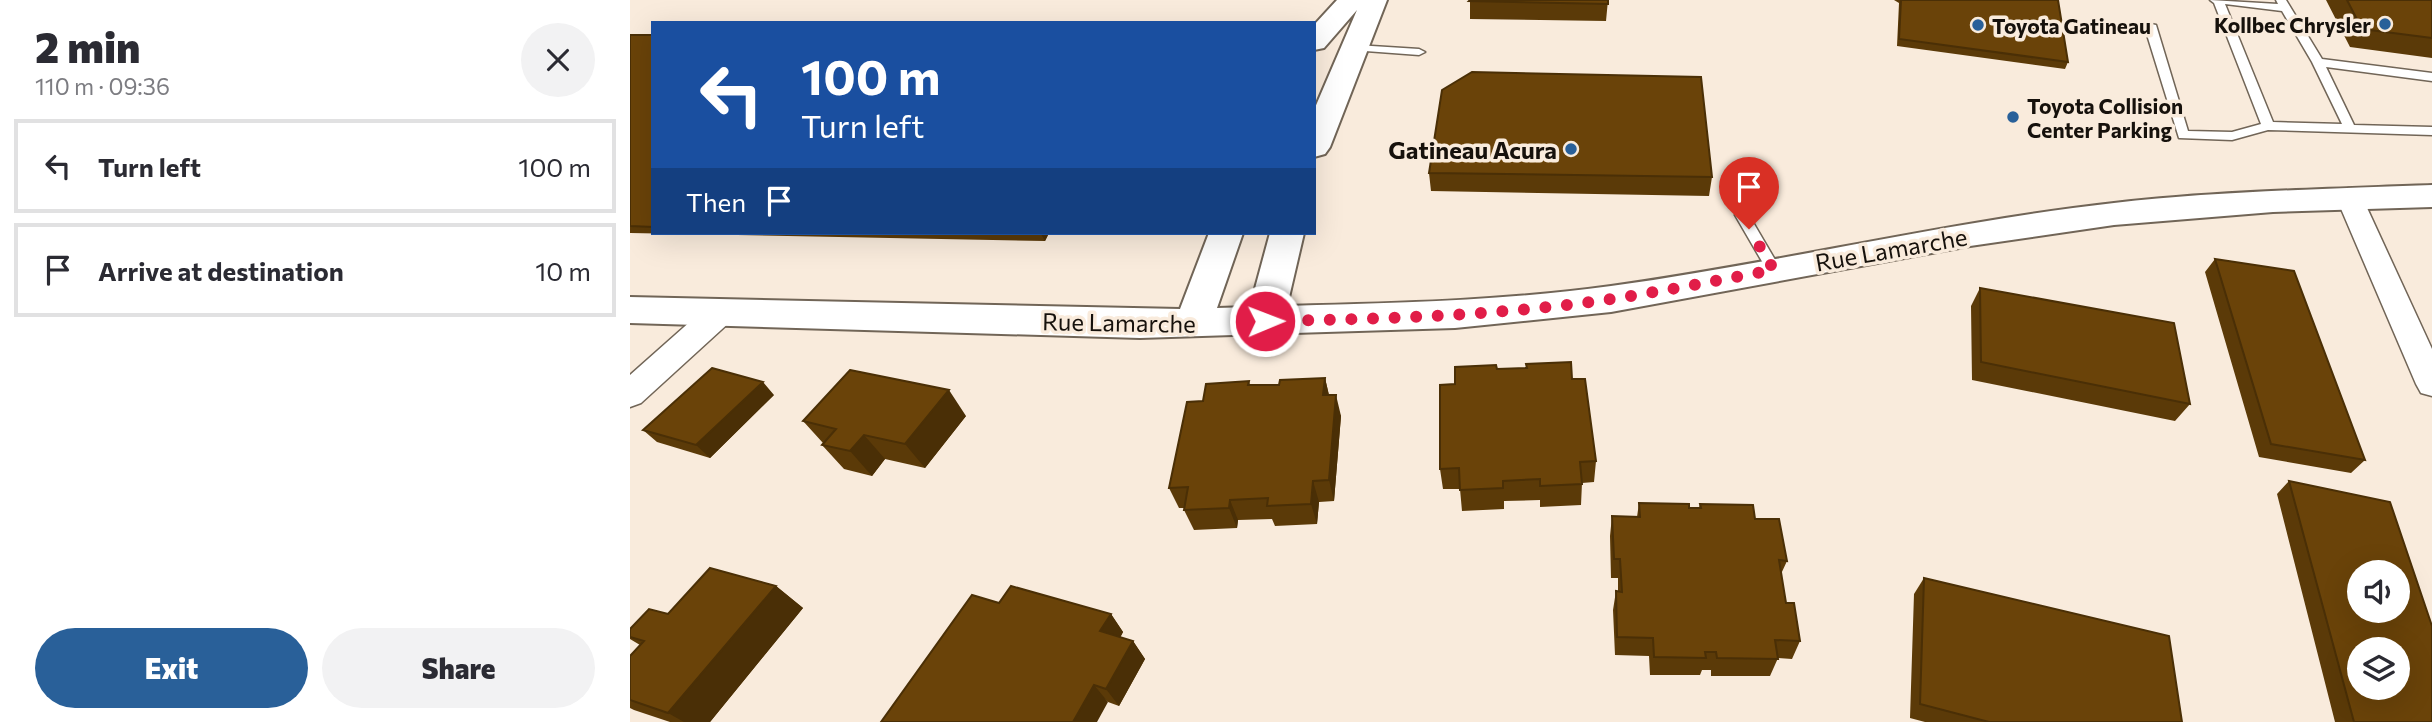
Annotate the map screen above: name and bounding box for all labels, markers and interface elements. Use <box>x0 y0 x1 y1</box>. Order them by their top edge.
place label: Kollbec Chrysler <box>2214 12 2371 37</box>
place label: Toyota Gatineau <box>1992 13 2151 38</box>
marker: Kollbec Chrysler <box>2377 16 2393 32</box>
marker: Toyota Gatineau <box>1970 17 1986 33</box>
text: 2 min <box>35 20 141 72</box>
button: close <box>521 23 595 97</box>
text: 100 m <box>801 45 940 105</box>
icon: left <box>686 49 777 140</box>
text: 110 m · 09:36 <box>35 72 170 100</box>
place label: Toyota Collision Center Parking <box>2027 93 2183 142</box>
text: Turn left <box>801 105 925 145</box>
marker: Toyota Collision Center Parking <box>2005 109 2021 125</box>
place label: Gatineau Acura <box>1388 135 1557 164</box>
marker: Gatineau Acura <box>1563 141 1579 157</box>
icon: left <box>39 147 77 185</box>
text: Turn left <box>98 151 201 182</box>
text: 100 m <box>518 151 591 182</box>
pin <box>1719 157 1779 229</box>
icon: arrive <box>1730 168 1768 206</box>
icon: arrive <box>760 182 798 220</box>
text: Then <box>686 186 746 217</box>
street label: Rue Lamarche <box>1813 221 1969 277</box>
icon: arrive <box>39 251 77 289</box>
text: Arrive at destination <box>98 255 344 286</box>
text: 10 m <box>535 255 591 286</box>
position arrow <box>1228 284 1302 358</box>
street label: Rue Lamarche <box>1042 306 1196 338</box>
map controls <box>2347 560 2410 700</box>
button: sound <box>2347 560 2410 623</box>
button: Exit <box>35 628 308 708</box>
button: Share <box>322 628 595 708</box>
button: layers <box>2347 637 2410 700</box>

